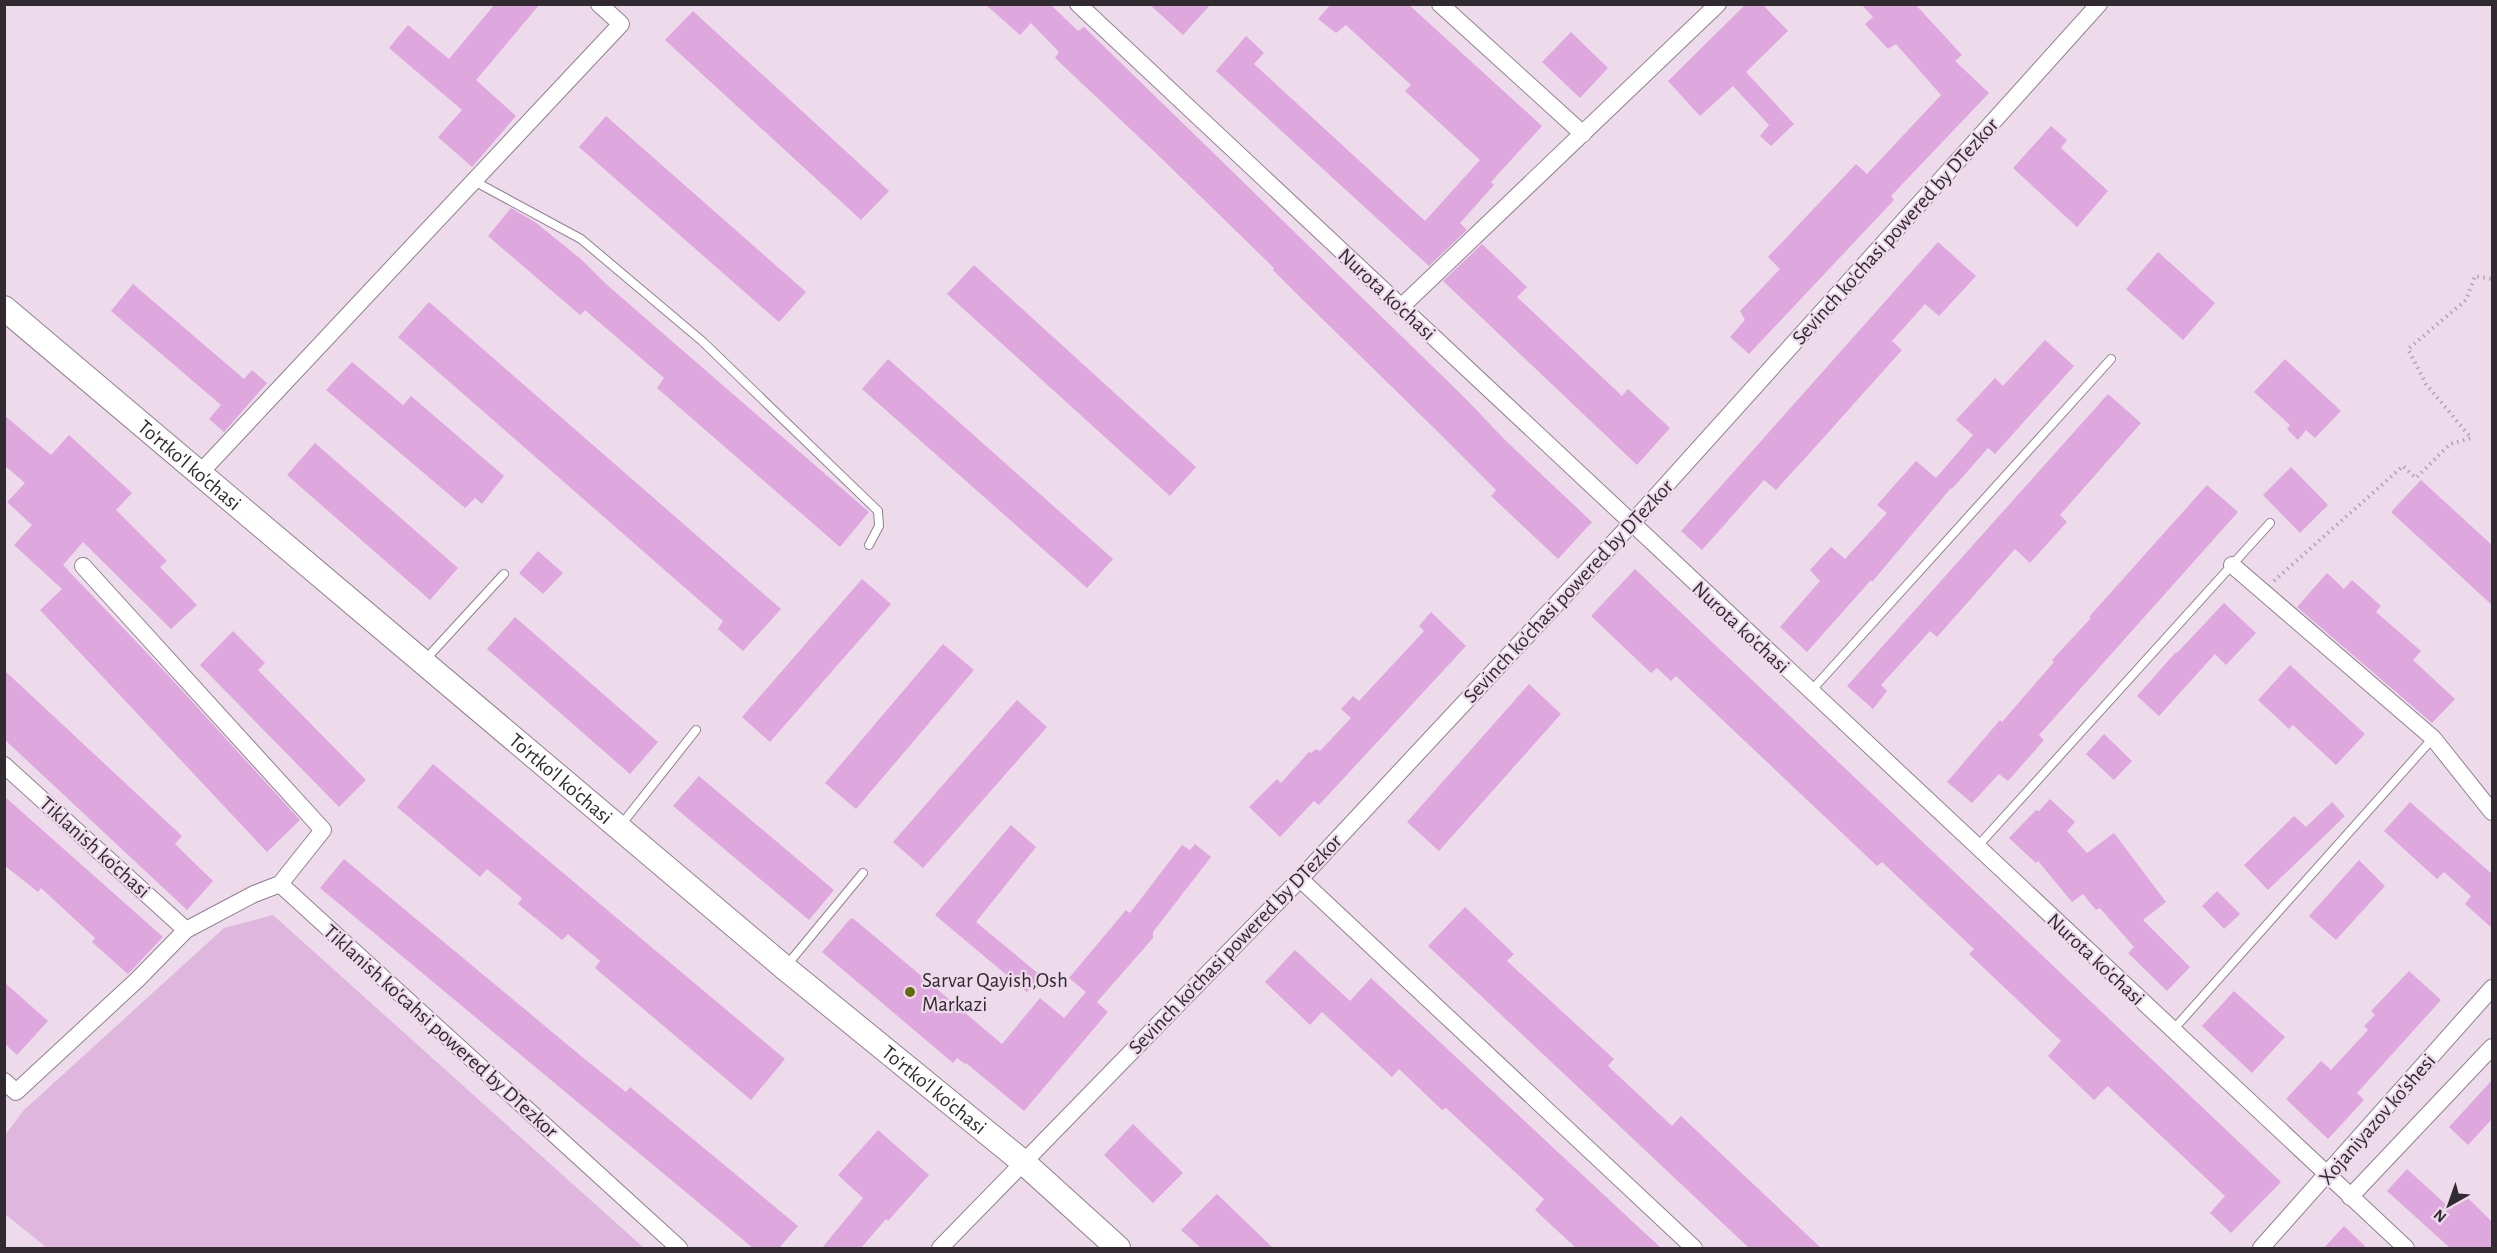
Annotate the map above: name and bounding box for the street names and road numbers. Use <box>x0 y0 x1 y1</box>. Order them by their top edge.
street label: Sevinch ko'chasi powered by DTezkor <box>1788 114 2003 349</box>
street label: Nurota ko'chasi <box>1334 244 1439 344</box>
street label: To'rtko'l ko'chasi <box>134 416 245 515</box>
street label: Sevinch ko'chasi powered by DTezkor <box>1460 476 1677 707</box>
street label: Nurota ko'chasi <box>1688 577 1793 677</box>
street label: To'rtko'l ko'chasi <box>505 730 616 828</box>
street label: Tiklanish ko'chasi <box>35 793 154 902</box>
street label: Sevinch ko'chasi powered by DTezkor <box>1125 830 1346 1058</box>
street label: Nurota ko'chasi <box>2043 909 2148 1009</box>
street label: Tiklanish ko'cahsi powered by DTezkor <box>319 921 562 1142</box>
street label: To'rtko'l ko'chasi <box>878 1041 990 1139</box>
street label: Xojaniyazov ko'shesi <box>2315 1050 2440 1189</box>

